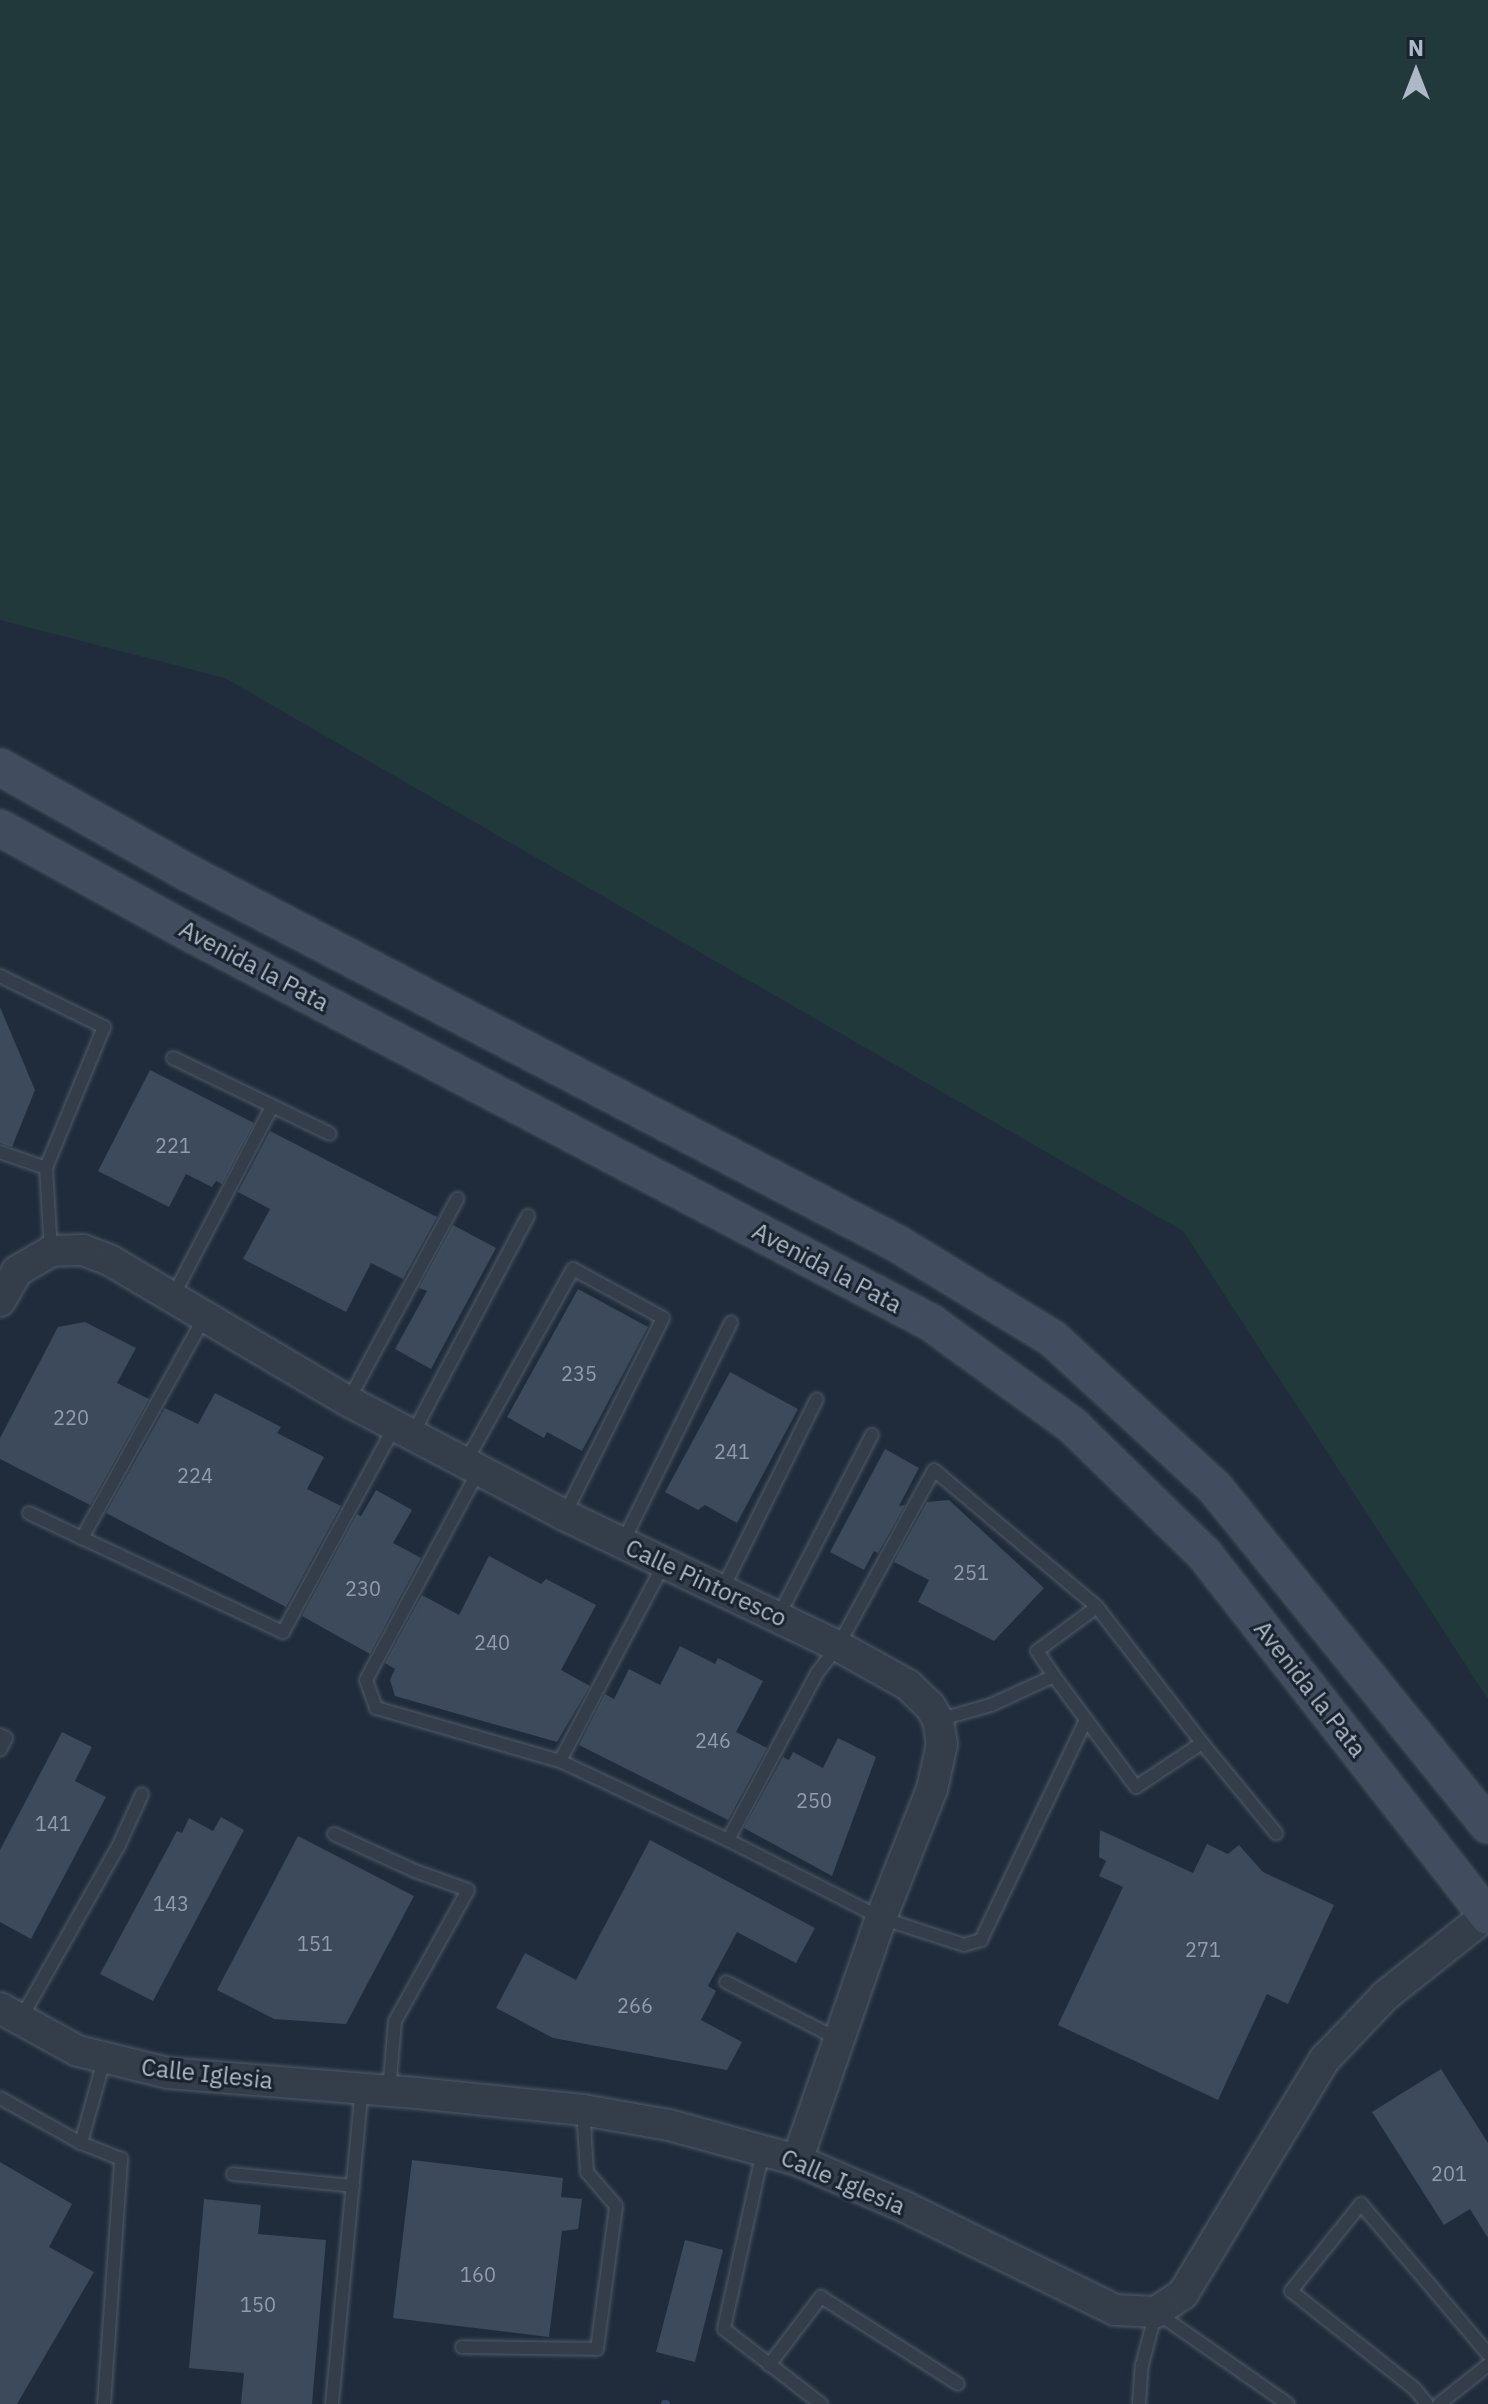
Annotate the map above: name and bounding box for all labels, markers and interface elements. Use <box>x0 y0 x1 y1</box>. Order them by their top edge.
north arrow <box>1376 32 1456 112</box>
text: N <box>1408 33 1424 62</box>
street label: Avenida la Pata <box>174 915 334 1017</box>
house number: 221 <box>155 1133 191 1157</box>
street label: Avenida la Pata <box>747 1217 907 1319</box>
house number: 235 <box>561 1361 597 1385</box>
house number: 220 <box>53 1405 89 1429</box>
house number: 241 <box>714 1439 750 1463</box>
house number: 224 <box>177 1463 213 1487</box>
street label: Calle Pintoresco <box>621 1533 791 1633</box>
house number: 251 <box>953 1560 989 1584</box>
house number: 230 <box>345 1576 381 1600</box>
street label: Avenida la Pata <box>1248 1615 1372 1763</box>
house number: 240 <box>474 1630 510 1654</box>
house number: 246 <box>695 1728 731 1752</box>
house number: 250 <box>796 1788 832 1812</box>
house number: 141 <box>35 1811 71 1835</box>
house number: 143 <box>153 1891 189 1915</box>
house number: 151 <box>297 1931 333 1955</box>
house number: 271 <box>1185 1937 1221 1961</box>
house number: 266 <box>617 1993 653 2017</box>
street label: Calle Iglesia <box>140 2053 274 2095</box>
street label: Calle Iglesia <box>777 2143 909 2221</box>
house number: 201 <box>1431 2161 1467 2185</box>
house number: 160 <box>460 2262 496 2286</box>
house number: 150 <box>240 2292 276 2316</box>

